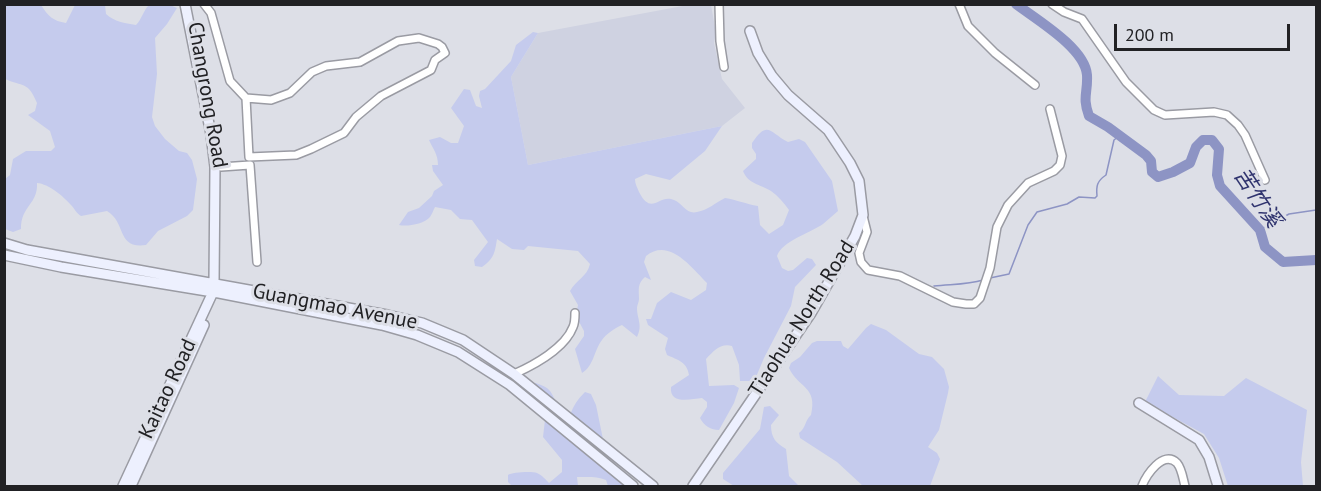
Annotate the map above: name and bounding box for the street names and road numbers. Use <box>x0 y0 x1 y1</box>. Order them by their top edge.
street label: Changrong Road <box>182 20 232 170</box>
street label: Tiaohua North Road <box>744 236 860 402</box>
street label: Guangmao Avenue <box>250 279 420 335</box>
street label: Kaitao Road <box>134 335 202 443</box>

